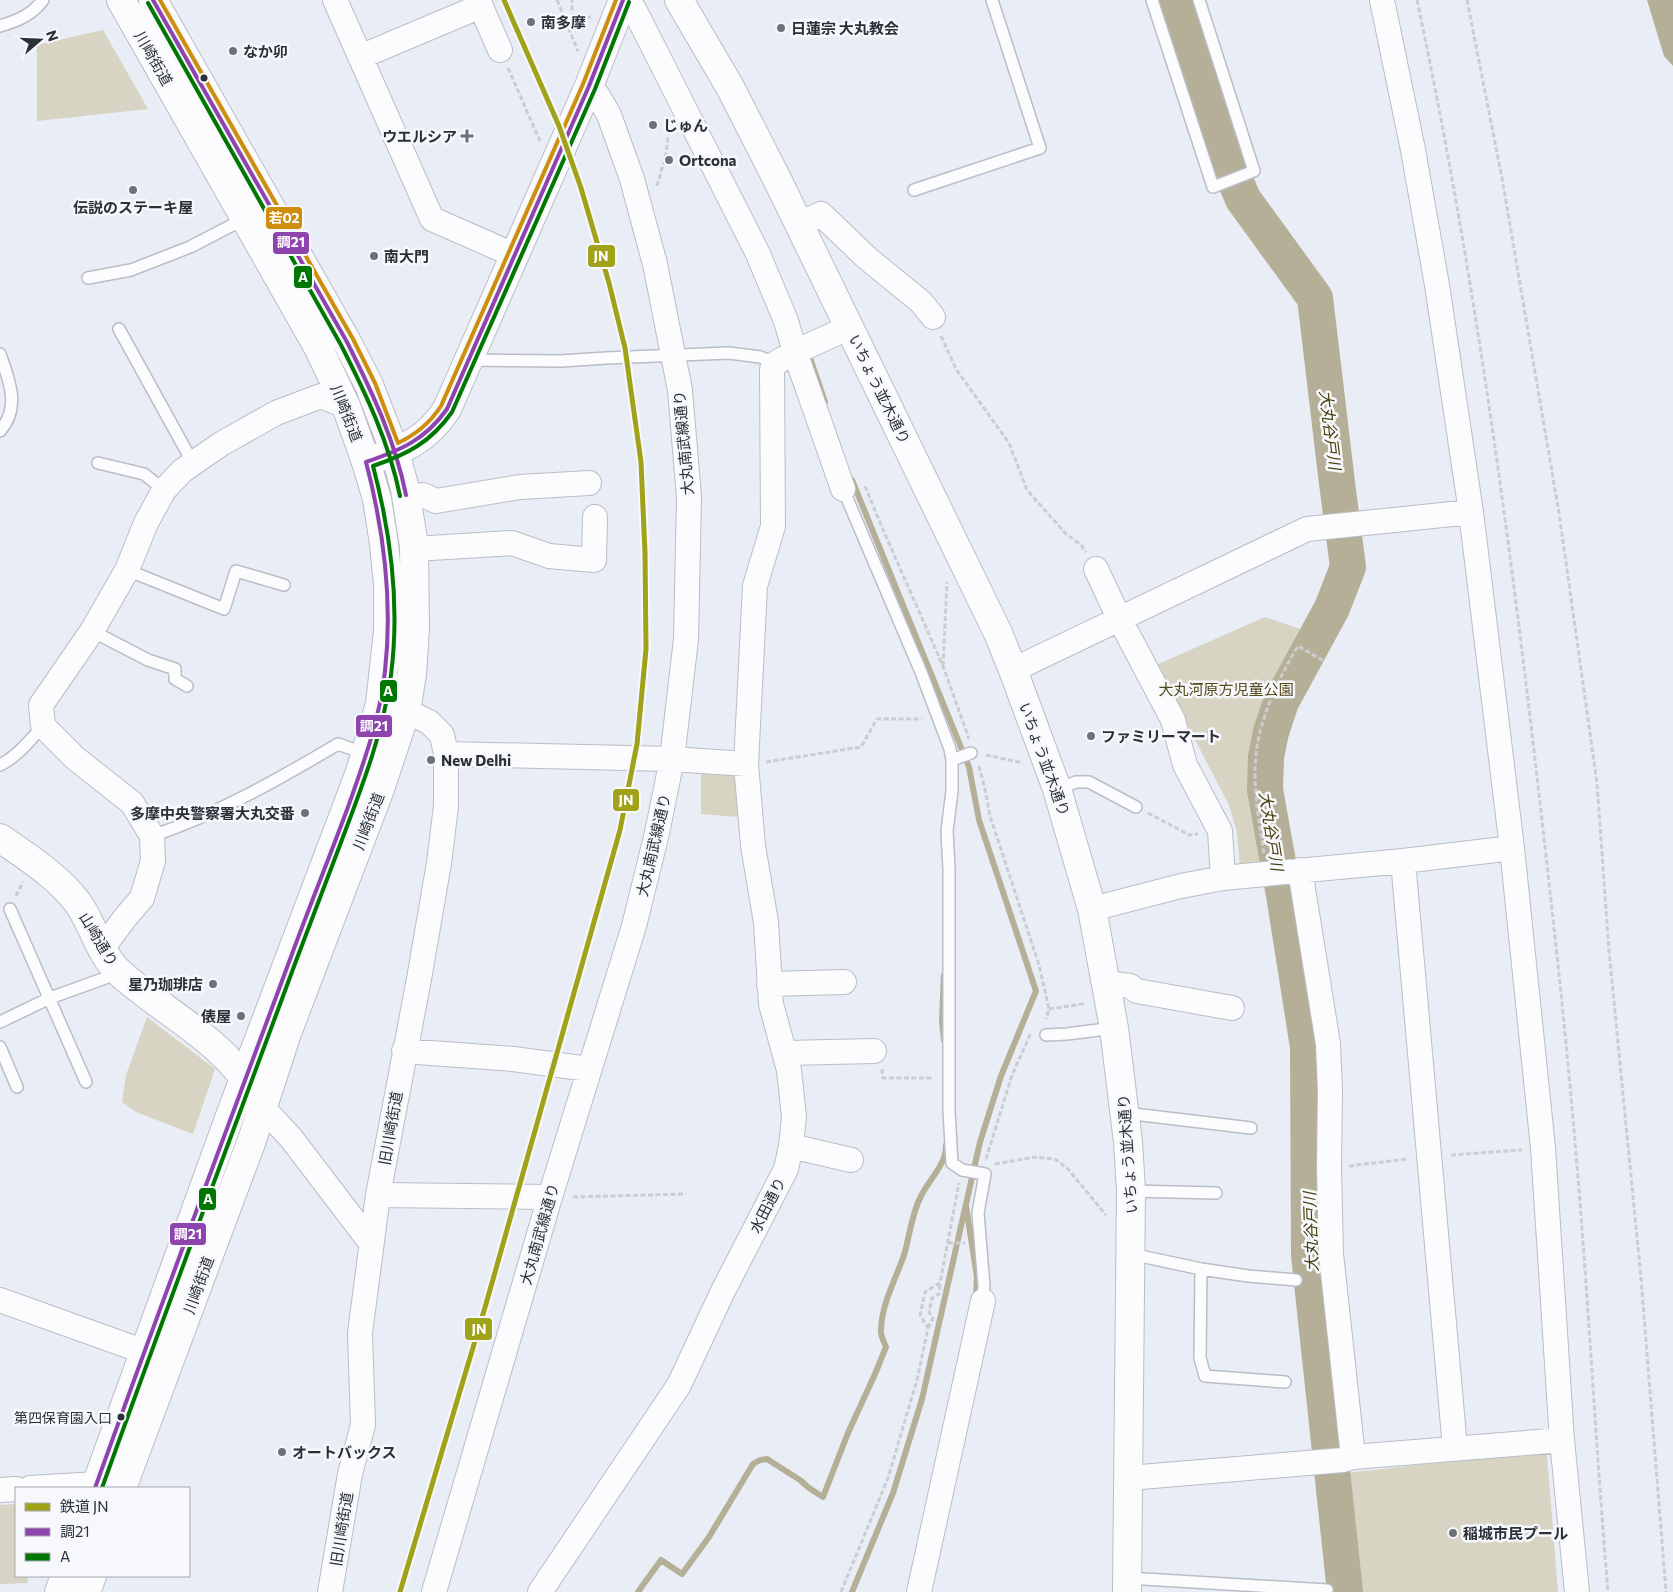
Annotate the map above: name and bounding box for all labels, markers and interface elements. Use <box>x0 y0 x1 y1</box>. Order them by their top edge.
place label: 南多摩 <box>541 13 586 31</box>
north arrow <box>15 15 65 65</box>
marker: 南多摩 <box>525 16 537 28</box>
place label: 日蓮宗 大丸教会 <box>791 19 899 37</box>
marker: 日蓮宗 大丸教会 <box>775 22 787 34</box>
text: N <box>43 28 63 43</box>
street label: 川崎街道 <box>131 28 177 88</box>
place label: なか卯 <box>243 42 288 60</box>
marker: なか卯 <box>227 45 239 57</box>
unlabelled marker <box>199 73 209 83</box>
place label: じゅん <box>663 116 708 134</box>
marker: じゅん <box>647 119 659 131</box>
place label: ウエルシア <box>382 127 457 145</box>
marker: ウエルシア <box>461 130 473 142</box>
place label: Ortcona <box>679 151 737 169</box>
marker: Ortcona <box>663 154 675 166</box>
marker: 伝説のステーキ屋 <box>127 184 139 196</box>
place label: 伝説のステーキ屋 <box>73 198 193 216</box>
line badge: 若02 <box>265 206 303 230</box>
text: 若02 <box>268 209 300 226</box>
line badge: 調21 <box>272 231 310 255</box>
text: 調21 <box>277 233 305 250</box>
line badge: JN <box>587 244 616 268</box>
place label: 南大門 <box>384 247 429 265</box>
text: JN <box>594 247 608 264</box>
marker: 南大門 <box>368 250 380 262</box>
line badge: A <box>293 265 313 289</box>
text: A <box>298 268 308 285</box>
street label: いちょう並木通り <box>846 331 914 447</box>
street label: 川崎街道 <box>327 382 367 444</box>
water label: 大丸谷戸川 <box>1317 389 1346 473</box>
street label: 大丸南武線通り <box>669 390 697 496</box>
line badge: A <box>379 679 398 703</box>
park label: 大丸河原方児童公園 <box>1158 680 1294 698</box>
text: A <box>383 682 393 699</box>
street label: いちょう並木通り <box>1016 700 1074 818</box>
line badge: 調21 <box>355 714 393 738</box>
text: 調21 <box>360 717 388 734</box>
place label: ファミリーマート <box>1101 727 1221 745</box>
marker: ファミリーマート <box>1085 730 1097 742</box>
place label: New Delhi <box>441 751 511 769</box>
marker: New Delhi <box>425 754 437 766</box>
line badge: JN <box>612 788 640 812</box>
street label: 川崎街道 <box>349 790 387 852</box>
water label: 大丸谷戸川 <box>1256 790 1288 874</box>
text: JN <box>619 791 633 808</box>
street label: 大丸南武線通り <box>632 792 674 898</box>
place label: 多摩中央警察署大丸交番 <box>130 804 295 822</box>
marker: 多摩中央警察署大丸交番 <box>299 807 311 819</box>
street label: 山崎通り <box>76 909 122 969</box>
place label: 星乃珈琲店 <box>128 975 203 993</box>
marker: 星乃珈琲店 <box>207 978 219 990</box>
place label: 俵屋 <box>201 1007 231 1025</box>
marker: 俵屋 <box>235 1010 247 1022</box>
street label: 旧川崎街道 <box>375 1089 405 1167</box>
street label: いちょう並木通り <box>1114 1094 1140 1214</box>
street label: 水田通り <box>745 1174 789 1236</box>
street label: 大丸南武線通り <box>516 1181 562 1287</box>
line badge: A <box>198 1187 217 1211</box>
text: A <box>203 1190 213 1207</box>
water label: 大丸谷戸川 <box>1299 1190 1321 1272</box>
line badge: 調21 <box>169 1222 207 1246</box>
text: 調21 <box>174 1225 202 1242</box>
street label: 川崎街道 <box>179 1254 217 1316</box>
line badge: JN <box>464 1317 493 1341</box>
text: JN <box>472 1320 486 1337</box>
place label: 第四保育園入口 <box>14 1409 112 1426</box>
marker: 第四保育園入口 <box>116 1412 126 1422</box>
place label: オートバックス <box>292 1443 397 1461</box>
marker: オートバックス <box>276 1446 288 1458</box>
legend <box>15 1487 190 1577</box>
street label: 旧川崎街道 <box>326 1491 356 1567</box>
text: 鉄道 JN <box>60 1497 109 1515</box>
text: 調21 <box>60 1522 90 1540</box>
place label: 稲城市民プール <box>1463 1524 1568 1542</box>
marker: 稲城市民プール <box>1447 1527 1459 1539</box>
text: A <box>60 1547 70 1565</box>

